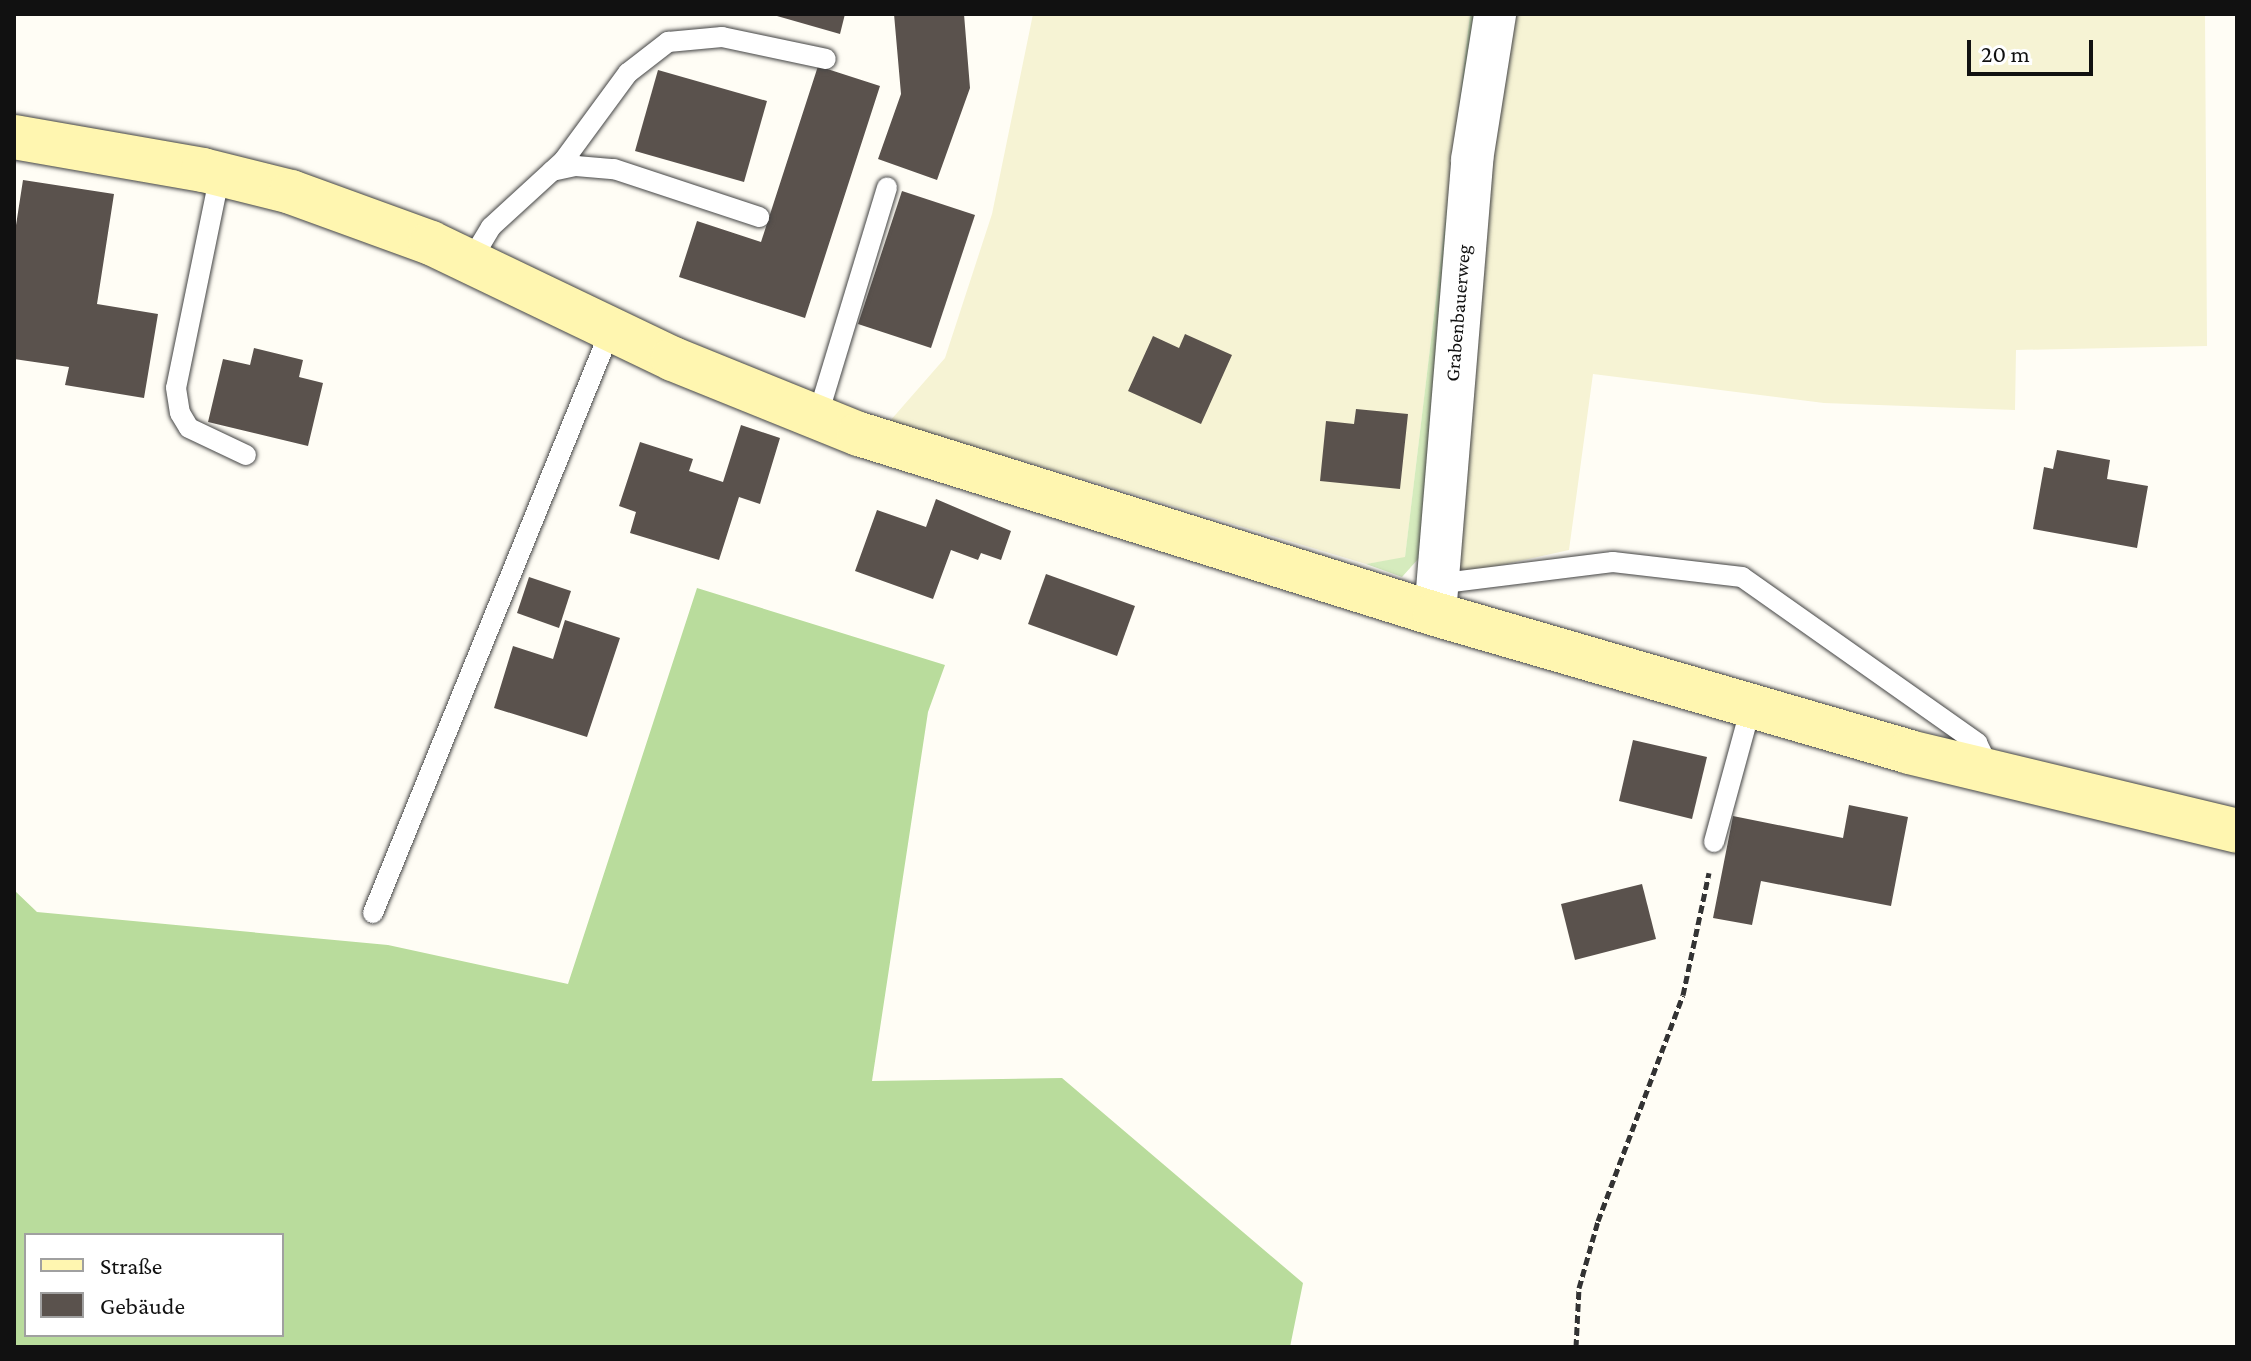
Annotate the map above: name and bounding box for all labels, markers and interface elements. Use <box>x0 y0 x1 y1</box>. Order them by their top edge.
scale bar <box>1971 24 2097 74</box>
text: 20 m <box>1981 40 2030 67</box>
street label: Grabenbauerweg <box>1440 243 1476 383</box>
legend <box>24 1233 284 1337</box>
text: Straße <box>100 1252 162 1279</box>
text: Gebäude <box>100 1292 185 1319</box>

